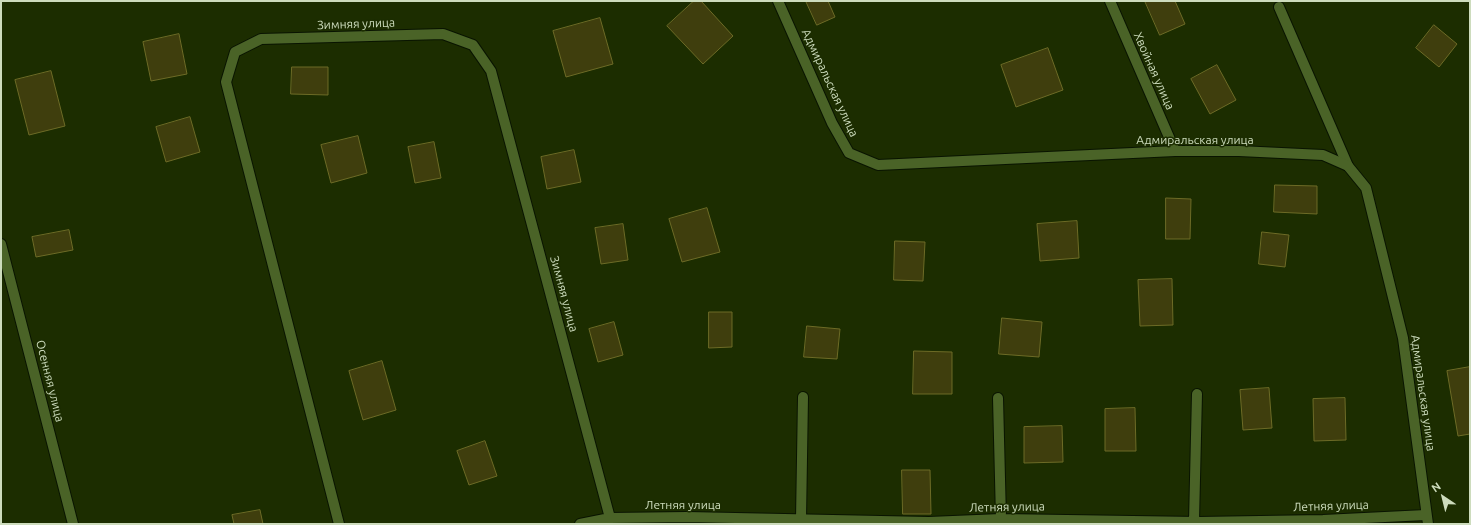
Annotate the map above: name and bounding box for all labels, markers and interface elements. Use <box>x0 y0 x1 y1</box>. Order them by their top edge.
street label: Зимняя улица <box>317 15 395 33</box>
street label: Адмиральская улица <box>799 27 861 139</box>
street label: Хвойная улица <box>1130 30 1178 112</box>
street label: Адмиральская улица <box>1136 133 1254 147</box>
street label: Зимняя улица <box>547 254 581 334</box>
street label: Адмиральская улица <box>1408 334 1438 452</box>
street label: Осенняя улица <box>33 338 67 424</box>
north arrow <box>1423 477 1463 517</box>
text: N <box>1429 480 1443 494</box>
street label: Летняя улица <box>1293 497 1369 515</box>
street label: Летняя улица <box>645 498 721 512</box>
street label: Летняя улица <box>969 499 1045 515</box>

